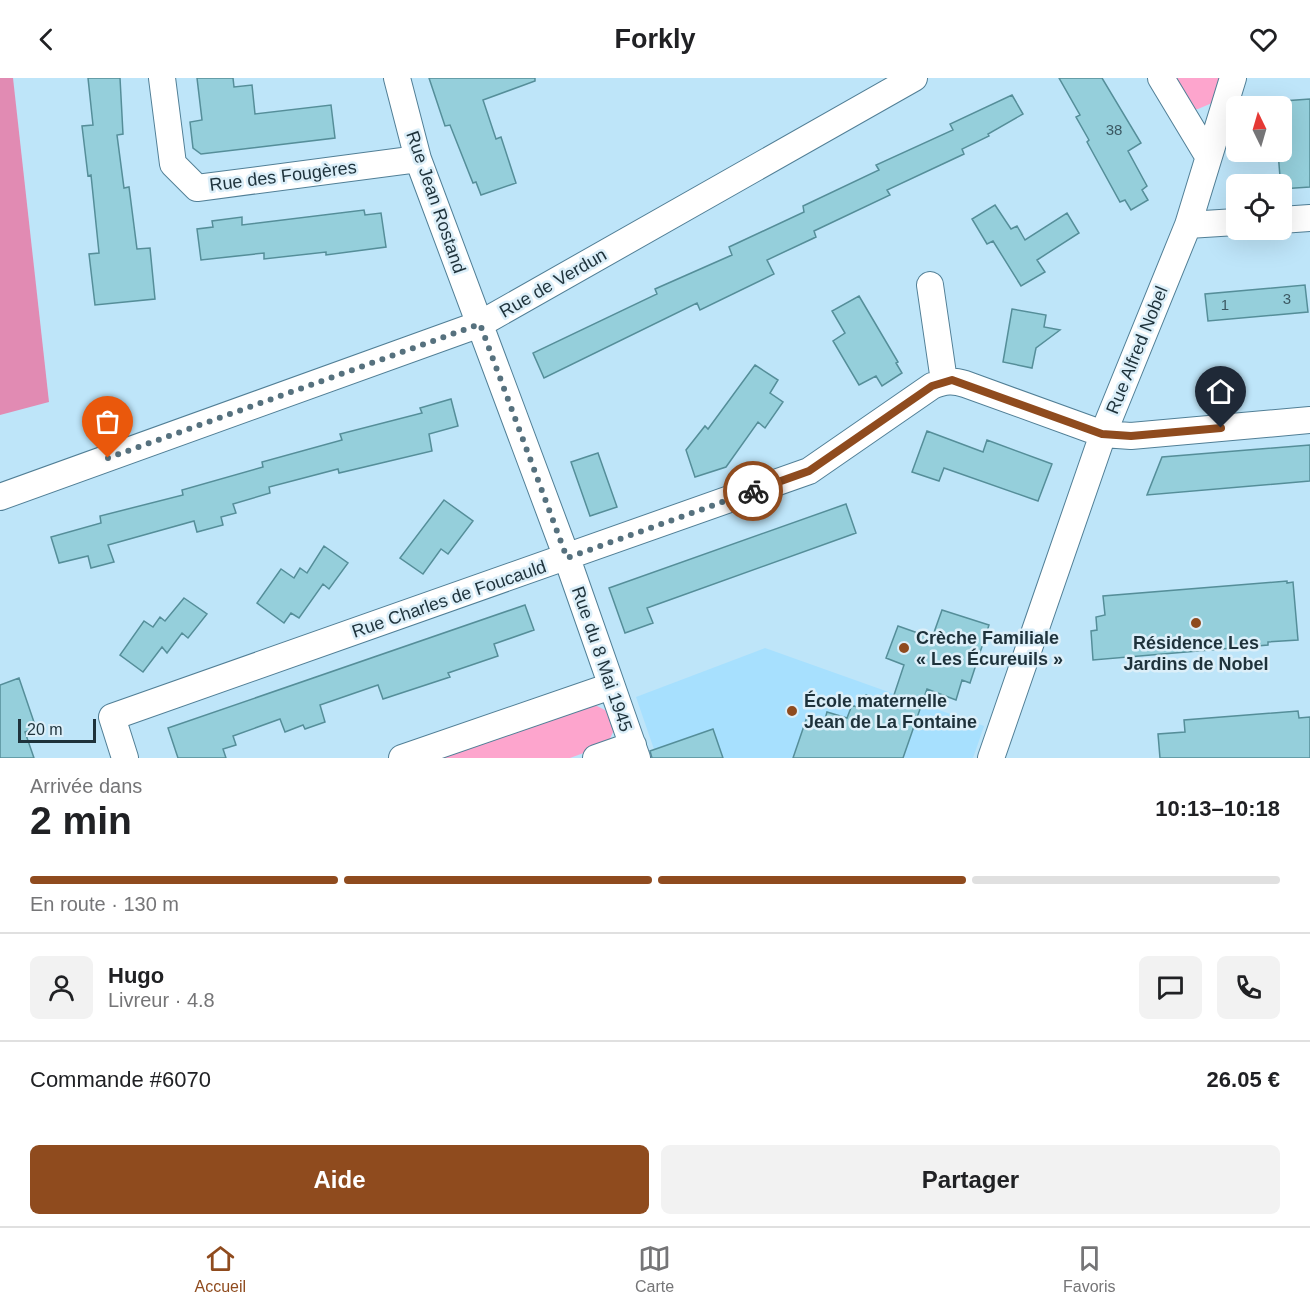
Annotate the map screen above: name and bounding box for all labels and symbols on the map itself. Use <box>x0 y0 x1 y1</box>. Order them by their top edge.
north arrow <box>1226 96 1292 162</box>
house number: 38 <box>1106 121 1122 138</box>
street label: Rue Jean Rostand <box>402 128 470 276</box>
street label: Rue des Fougères <box>208 157 358 195</box>
street label: Rue de Verdun <box>496 244 610 322</box>
street label: Rue Alfred Nobel <box>1102 283 1172 417</box>
house number: 3 <box>1283 290 1291 307</box>
house number: 1 <box>1221 296 1229 313</box>
pin <box>1195 366 1246 428</box>
pin <box>82 396 133 458</box>
courier <box>723 461 783 521</box>
street label: Rue Charles de Foucauld <box>349 556 549 642</box>
street label: Rue du 8 Mai 1945 <box>568 584 636 734</box>
marker: Résidence Les Jardins de Nobel <box>1189 616 1203 630</box>
place label: Crèche Familiale « Les Écureuils » <box>916 628 1063 669</box>
place label: Résidence Les Jardins de Nobel <box>1123 633 1269 674</box>
marker: Crèche Familiale « Les Écureuils » <box>897 641 911 655</box>
place label: École maternelle Jean de La Fontaine <box>804 690 977 732</box>
marker: École maternelle Jean de La Fontaine <box>785 704 799 718</box>
scale bar <box>18 716 96 744</box>

